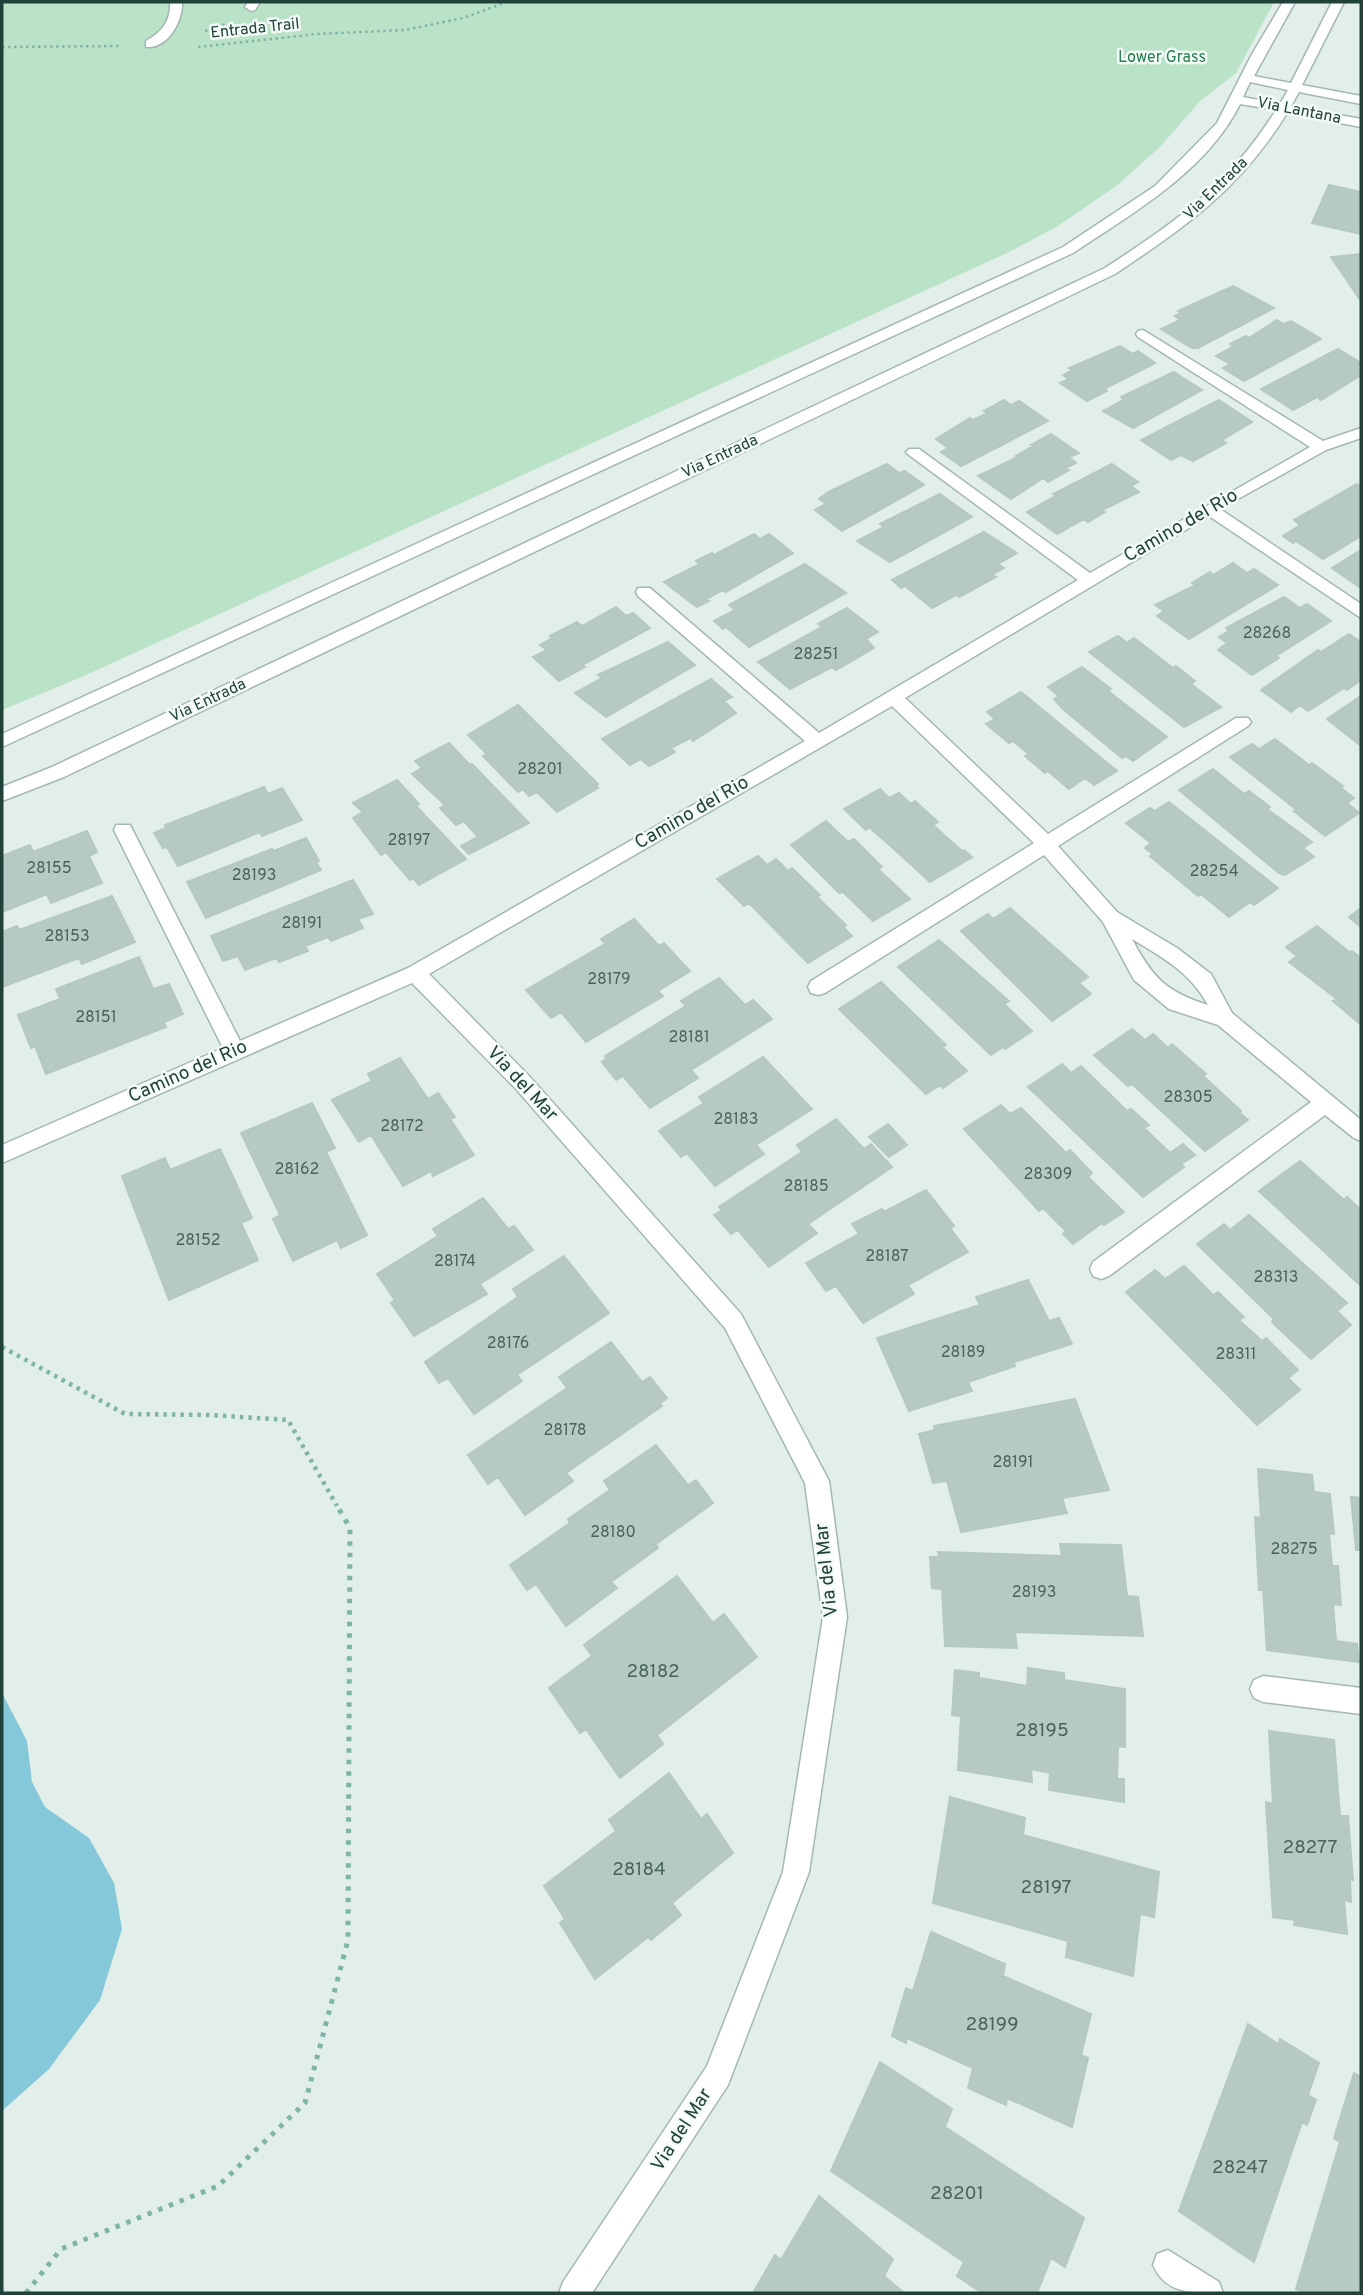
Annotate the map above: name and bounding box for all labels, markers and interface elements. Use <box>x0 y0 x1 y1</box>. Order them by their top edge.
street label: Entrada Trail <box>210 14 300 44</box>
park label: Lower Grass <box>1118 48 1206 68</box>
street label: Via Lantana <box>1255 93 1343 129</box>
street label: Via Entrada <box>1179 153 1253 225</box>
street label: Via Entrada <box>678 431 762 483</box>
street label: Camino del Rio <box>1120 484 1242 568</box>
house number: 28268 <box>1243 624 1291 644</box>
house number: 28251 <box>794 645 838 665</box>
street label: Via Entrada <box>166 675 250 727</box>
house number: 28201 <box>517 760 563 780</box>
street label: Camino del Rio <box>631 771 753 855</box>
house number: 28197 <box>388 831 430 851</box>
house number: 28155 <box>26 859 72 879</box>
house number: 28254 <box>1189 862 1239 882</box>
house number: 28193 <box>232 866 276 886</box>
house number: 28191 <box>281 914 323 934</box>
house number: 28153 <box>44 927 90 947</box>
house number: 28179 <box>587 970 631 990</box>
house number: 28151 <box>75 1008 117 1028</box>
house number: 28181 <box>668 1028 710 1048</box>
street label: Camino del Rio <box>125 1035 251 1109</box>
street label: Via del Mar <box>481 1041 563 1127</box>
house number: 28305 <box>1163 1088 1213 1108</box>
house number: 28183 <box>714 1110 758 1130</box>
house number: 28172 <box>380 1117 424 1137</box>
house number: 28162 <box>275 1160 319 1180</box>
house number: 28309 <box>1024 1165 1072 1185</box>
house number: 28185 <box>783 1177 829 1197</box>
house number: 28152 <box>175 1231 221 1251</box>
house number: 28187 <box>865 1247 909 1267</box>
house number: 28174 <box>434 1252 476 1272</box>
house number: 28313 <box>1254 1268 1298 1288</box>
house number: 28176 <box>487 1334 529 1354</box>
house number: 28189 <box>941 1343 985 1363</box>
house number: 28311 <box>1215 1345 1257 1365</box>
house number: 28178 <box>543 1421 587 1441</box>
house number: 28191 <box>992 1453 1034 1473</box>
street label: Via del Mar <box>810 1521 844 1618</box>
house number: 28180 <box>590 1523 636 1543</box>
house number: 28275 <box>1270 1540 1318 1560</box>
house number: 28193 <box>1012 1583 1056 1603</box>
house number: 28182 <box>626 1660 680 1684</box>
house number: 28195 <box>1015 1719 1069 1743</box>
house number: 28277 <box>1283 1836 1337 1860</box>
house number: 28184 <box>612 1858 666 1882</box>
house number: 28197 <box>1021 1876 1072 1900</box>
house number: 28199 <box>966 2013 1018 2037</box>
street label: Via del Mar <box>646 2083 718 2176</box>
house number: 28247 <box>1212 2156 1268 2180</box>
house number: 28201 <box>930 2182 984 2206</box>

